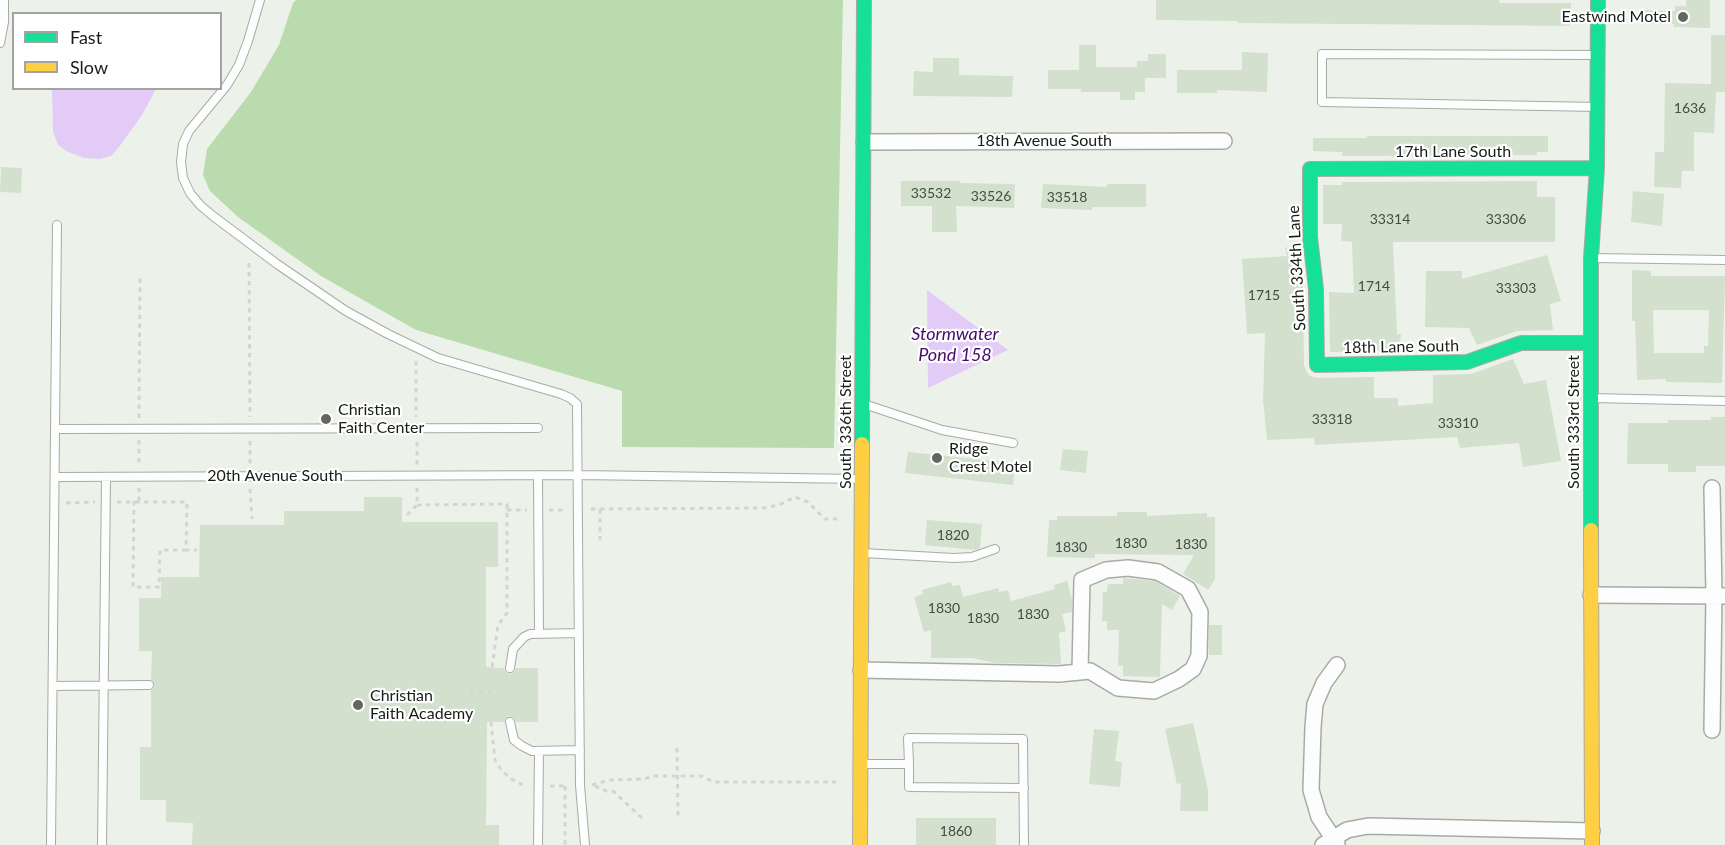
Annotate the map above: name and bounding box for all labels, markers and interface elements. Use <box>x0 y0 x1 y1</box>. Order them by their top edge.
place label: Eastwind Motel <box>1561 7 1671 27</box>
marker: Eastwind Motel <box>1676 10 1690 24</box>
legend <box>12 12 222 90</box>
text: Fast <box>70 26 102 48</box>
text: Slow <box>70 56 108 78</box>
house number: 1636 <box>1674 100 1706 116</box>
street label: 18th Avenue South <box>976 131 1112 151</box>
street label: 17th Lane South <box>1395 142 1511 162</box>
house number: 33532 <box>911 185 951 201</box>
house number: 33526 <box>971 188 1011 204</box>
house number: 33518 <box>1047 189 1087 205</box>
street label: South 334th Lane <box>1284 205 1310 331</box>
house number: 33314 <box>1370 211 1410 227</box>
house number: 33306 <box>1486 211 1526 227</box>
house number: 1714 <box>1358 278 1390 294</box>
house number: 33303 <box>1496 280 1536 296</box>
house number: 1715 <box>1248 287 1280 303</box>
water label: Stormwater Pond 158 <box>911 323 999 366</box>
street label: 18th Lane South <box>1343 336 1459 358</box>
street label: South 336th Street <box>836 355 856 489</box>
street label: South 333rd Street <box>1564 355 1584 489</box>
place label: Christian Faith Center <box>338 400 424 438</box>
house number: 33318 <box>1312 411 1352 427</box>
marker: Christian Faith Center <box>319 412 333 426</box>
house number: 33310 <box>1438 415 1478 431</box>
place label: Ridge Crest Motel <box>949 439 1032 477</box>
marker: Ridge Crest Motel <box>930 451 944 465</box>
street label: 20th Avenue South <box>207 466 343 486</box>
house number: 1820 <box>937 527 969 543</box>
house number: 1830 <box>1115 535 1147 551</box>
house number: 1830 <box>1175 536 1207 552</box>
house number: 1830 <box>1055 539 1087 555</box>
house number: 1830 <box>928 600 960 616</box>
house number: 1830 <box>1017 606 1049 622</box>
house number: 1830 <box>967 610 999 626</box>
place label: Christian Faith Academy <box>370 686 473 724</box>
marker: Christian Faith Academy <box>351 698 365 712</box>
house number: 1860 <box>940 823 972 839</box>

